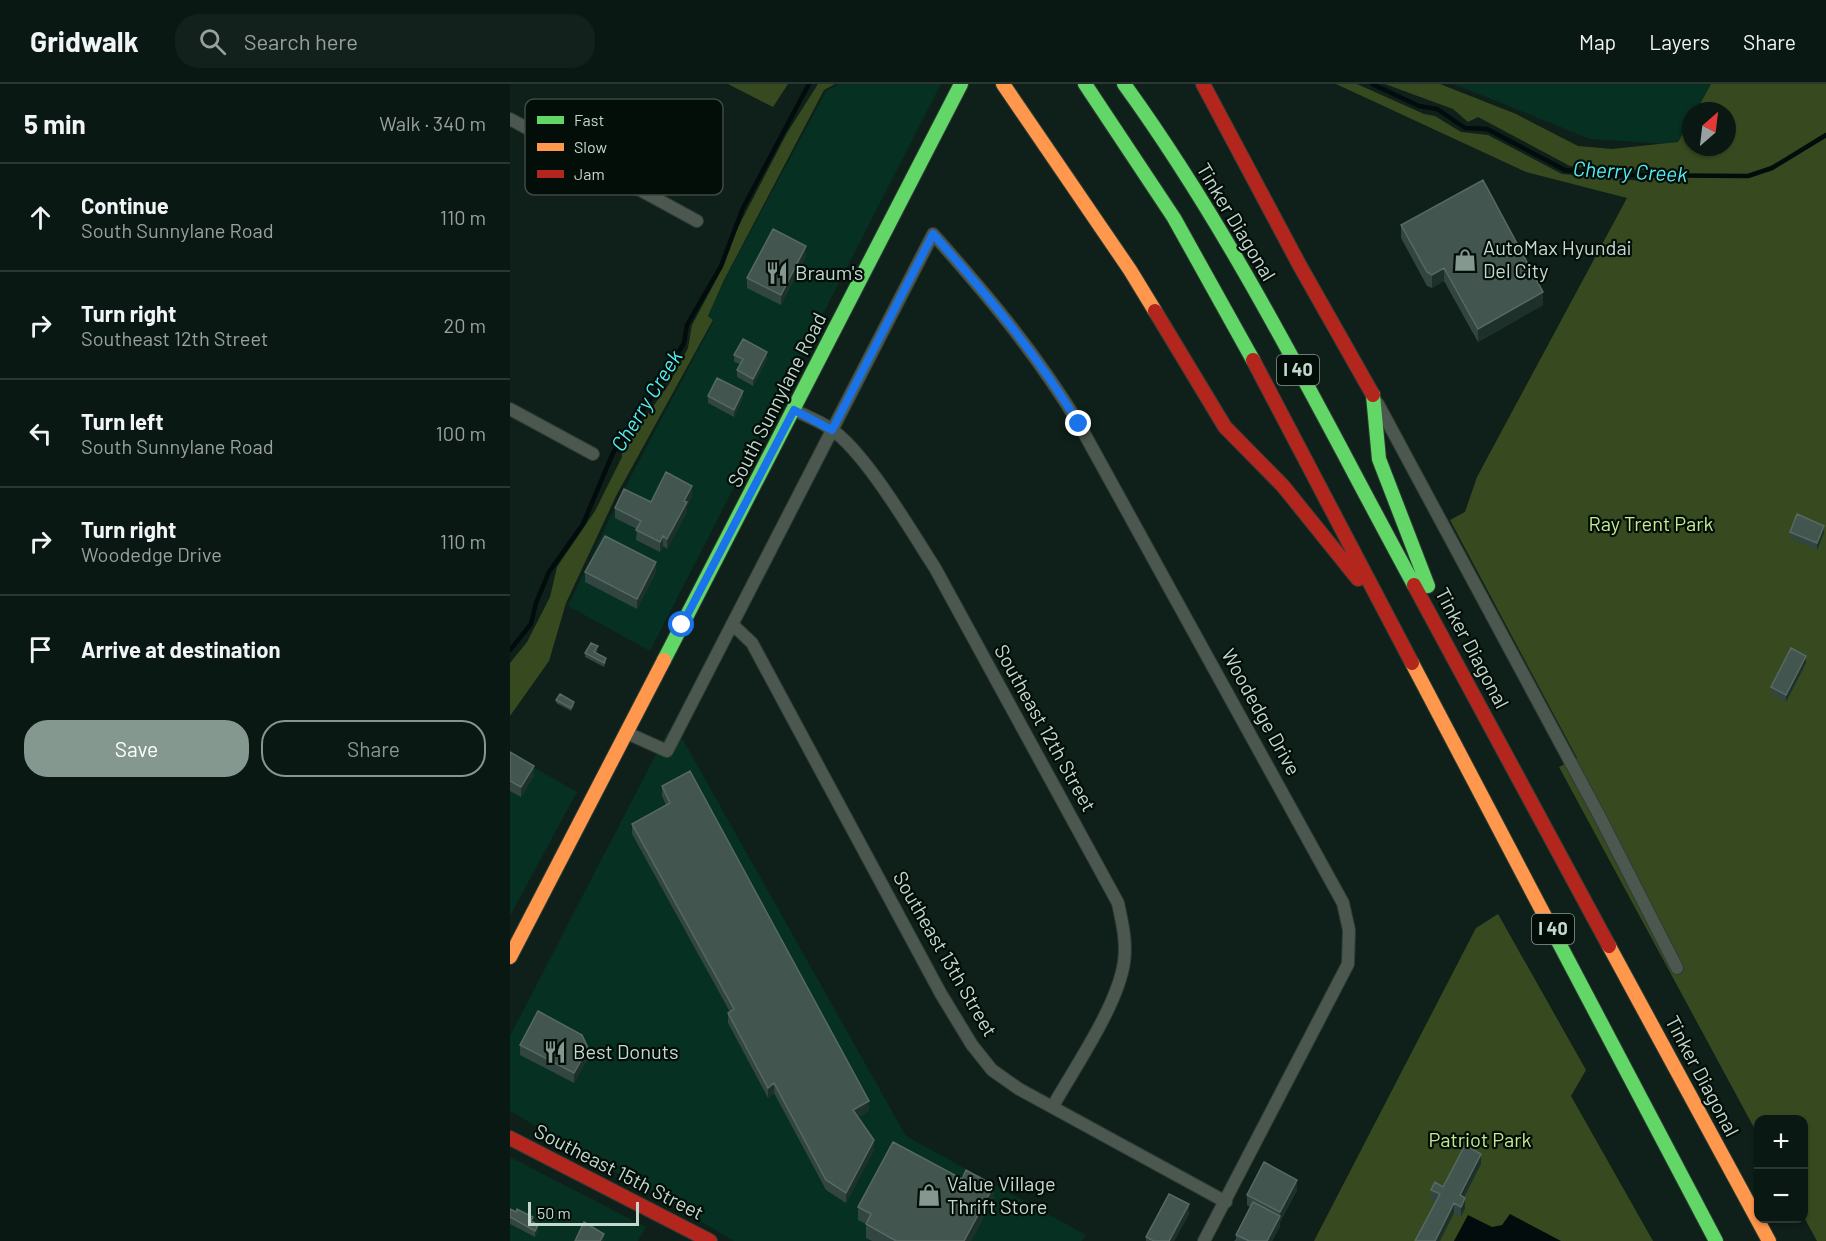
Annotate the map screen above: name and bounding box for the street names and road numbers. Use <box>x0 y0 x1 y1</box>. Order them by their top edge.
street label: Tinker Diagonal <box>1192 158 1282 285</box>
street label: South Sunnylane Road <box>722 308 831 491</box>
road number: I 40 <box>1277 355 1319 385</box>
street label: Tinker Diagonal <box>1431 583 1515 712</box>
street label: Southeast 12th Street <box>990 640 1102 815</box>
street label: Woodedge Drive <box>1217 644 1307 779</box>
street label: Southeast 13th Street <box>889 867 1003 1040</box>
road number: I 40 <box>1532 914 1574 944</box>
street label: Tinker Diagonal <box>1661 1011 1745 1140</box>
street label: Southeast 15th Street <box>531 1118 708 1224</box>

